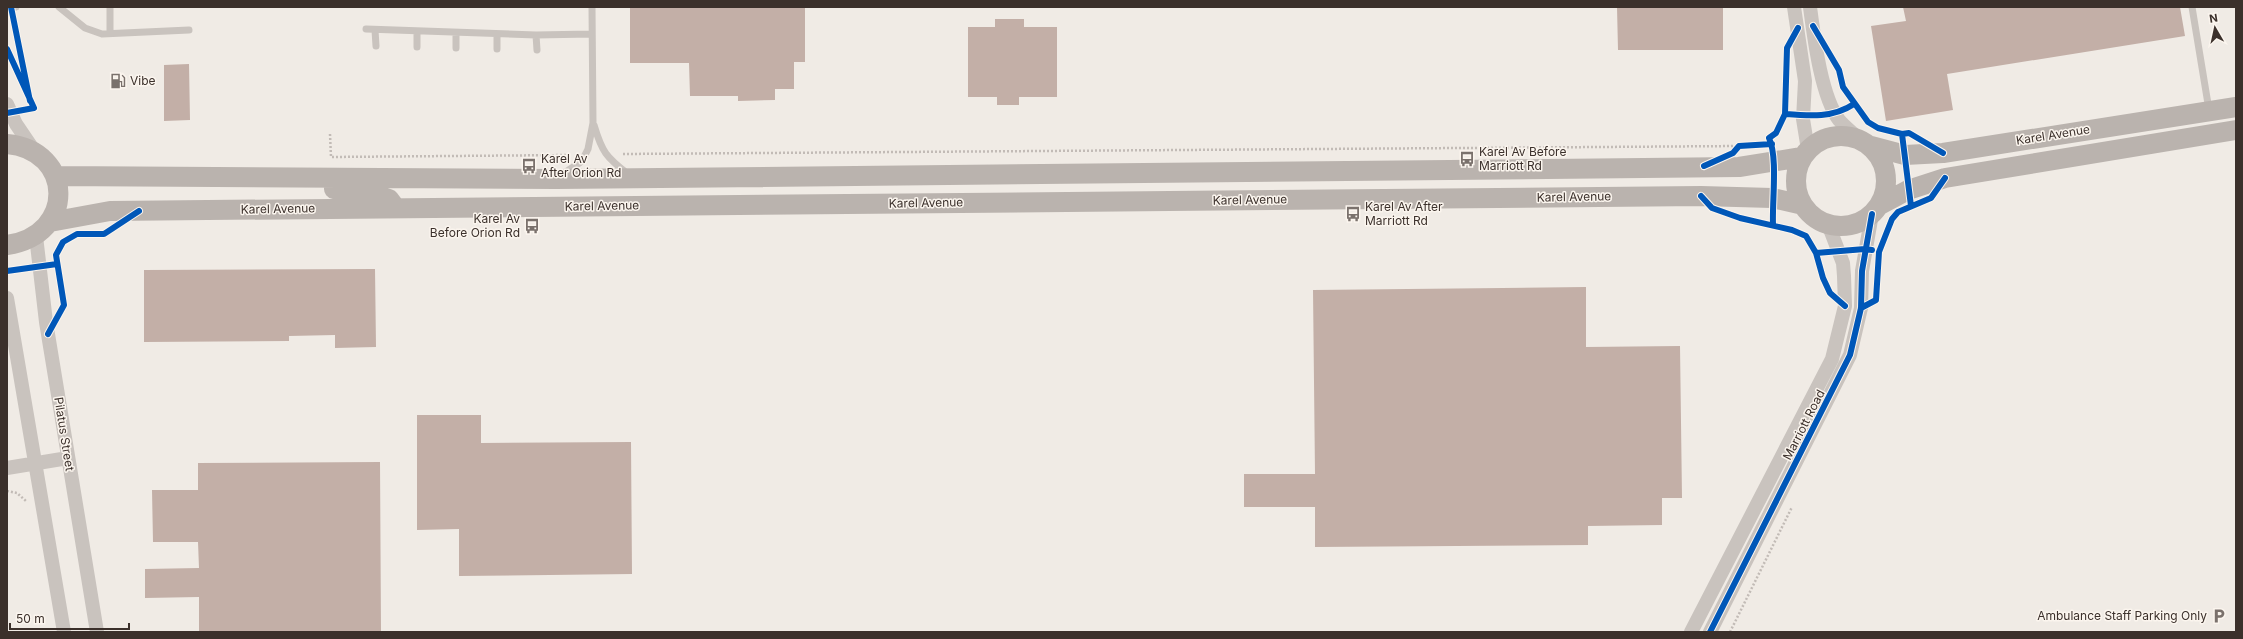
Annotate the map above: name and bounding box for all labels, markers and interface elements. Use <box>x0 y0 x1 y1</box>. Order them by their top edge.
north arrow <box>2195 8 2235 48</box>
text: N <box>2208 11 2219 26</box>
fuel station icon: Vibe <box>109 72 127 90</box>
place label: Vibe <box>130 73 156 88</box>
street label: Karel Avenue <box>2015 121 2091 148</box>
place label: Karel Av Before Marriott Rd <box>1479 144 1566 173</box>
bus stop icon: Karel Av Before Marriott Rd <box>1458 150 1476 168</box>
place label: Karel Av After Orion Rd <box>541 151 621 180</box>
bus stop icon: Karel Av After Orion Rd <box>520 157 538 175</box>
street label: Karel Avenue <box>1537 188 1611 205</box>
street label: Karel Avenue <box>1213 191 1287 208</box>
street label: Karel Avenue <box>889 194 963 211</box>
street label: Karel Avenue <box>565 197 639 214</box>
place label: Karel Av After Marriott Rd <box>1365 199 1443 228</box>
street label: Karel Avenue <box>241 200 315 217</box>
bus stop icon: Karel Av After Marriott Rd <box>1344 205 1362 223</box>
place label: Karel Av Before Orion Rd <box>430 211 520 240</box>
bus stop icon: Karel Av Before Orion Rd <box>523 217 541 235</box>
street label: Marriott Road <box>1779 387 1828 462</box>
street label: Pilatus Street <box>51 396 78 472</box>
scale bar <box>10 605 129 631</box>
parking icon: Ambulance Staff Parking Only <box>2210 607 2228 625</box>
place label: Ambulance Staff Parking Only <box>2037 608 2207 623</box>
text: 50 m <box>16 611 45 626</box>

